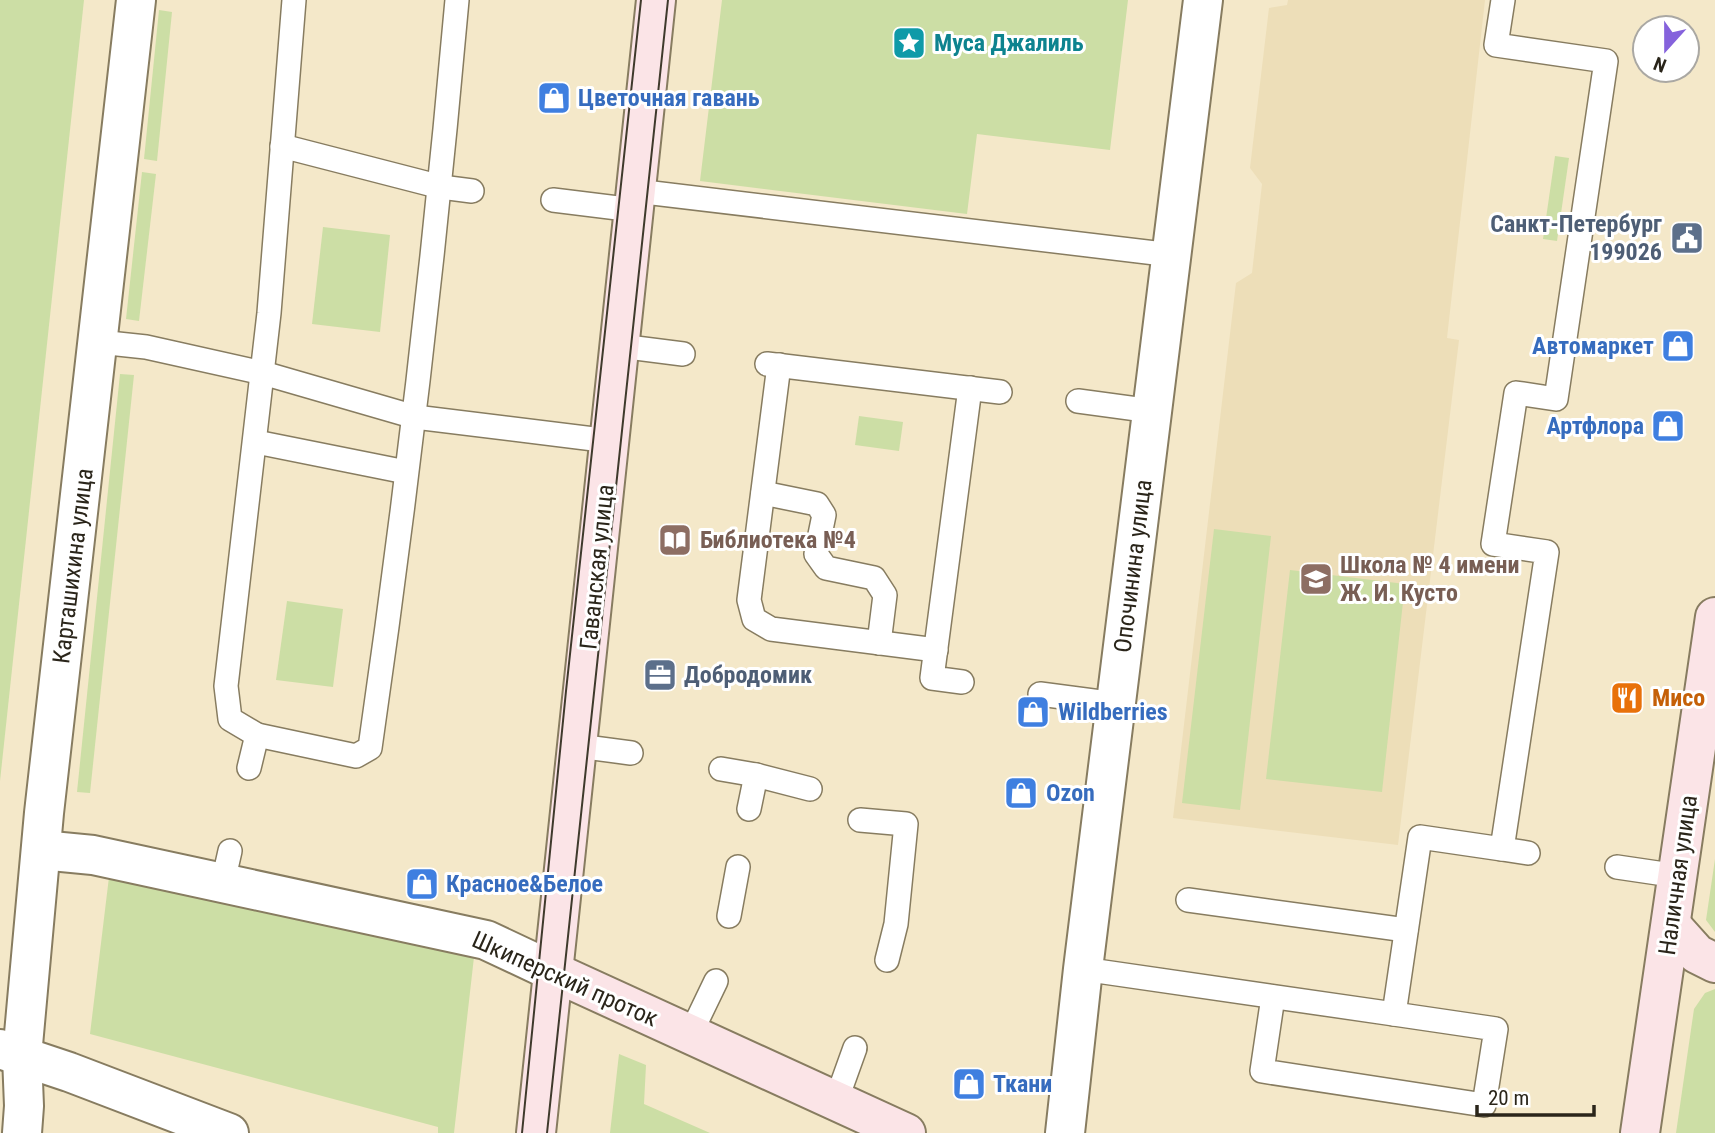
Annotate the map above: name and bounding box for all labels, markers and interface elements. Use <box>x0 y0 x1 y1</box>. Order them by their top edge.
north arrow <box>1631 14 1701 84</box>
place icon: Муса Джалиль <box>890 24 928 62</box>
place label: Муса Джалиль <box>934 29 1084 57</box>
text: N <box>1651 52 1670 77</box>
shop icon: Цветочная гавань <box>535 79 573 117</box>
place label: Цветочная гавань <box>578 84 760 112</box>
place label: Санкт-Петербург 199026 <box>1490 210 1662 266</box>
public building icon: Санкт-Петербург 199026 <box>1668 219 1706 257</box>
shop icon: Автомаркет <box>1659 327 1697 365</box>
place label: Автомаркет <box>1532 332 1654 360</box>
shop icon: Артфлора <box>1649 407 1687 445</box>
place label: Артфлора <box>1546 412 1644 440</box>
street label: Карташихина улица <box>47 467 99 665</box>
street label: Опочинина улица <box>1108 478 1158 654</box>
street label: Гаванская улица <box>574 483 620 651</box>
library icon: Библиотека №4 <box>656 521 694 559</box>
place label: Библиотека №4 <box>700 526 856 554</box>
place label: Школа № 4 имени Ж. И. Кусто <box>1340 551 1520 607</box>
school or university icon: Школа № 4 имени Ж. И. Кусто <box>1297 560 1335 598</box>
office icon: Добродомик <box>641 656 679 694</box>
place label: Добродомик <box>684 661 812 689</box>
restaurant icon: Мисо <box>1608 679 1646 717</box>
place label: Мисо <box>1652 684 1705 712</box>
shop icon: Wildberries <box>1014 693 1052 731</box>
place label: Wildberries <box>1058 698 1168 726</box>
shop icon: Ozon <box>1002 774 1040 812</box>
place label: Ozon <box>1046 779 1095 807</box>
street label: Наличная улица <box>1653 793 1703 957</box>
shop icon: Красное&Белое <box>403 865 441 903</box>
place label: Красное&Белое <box>446 870 603 898</box>
street label: Шкиперский проток <box>468 925 663 1033</box>
shop icon: Ткани <box>950 1065 988 1103</box>
place label: Ткани <box>993 1070 1052 1098</box>
scale bar <box>1477 1074 1594 1118</box>
text: 20 m <box>1488 1086 1529 1110</box>

